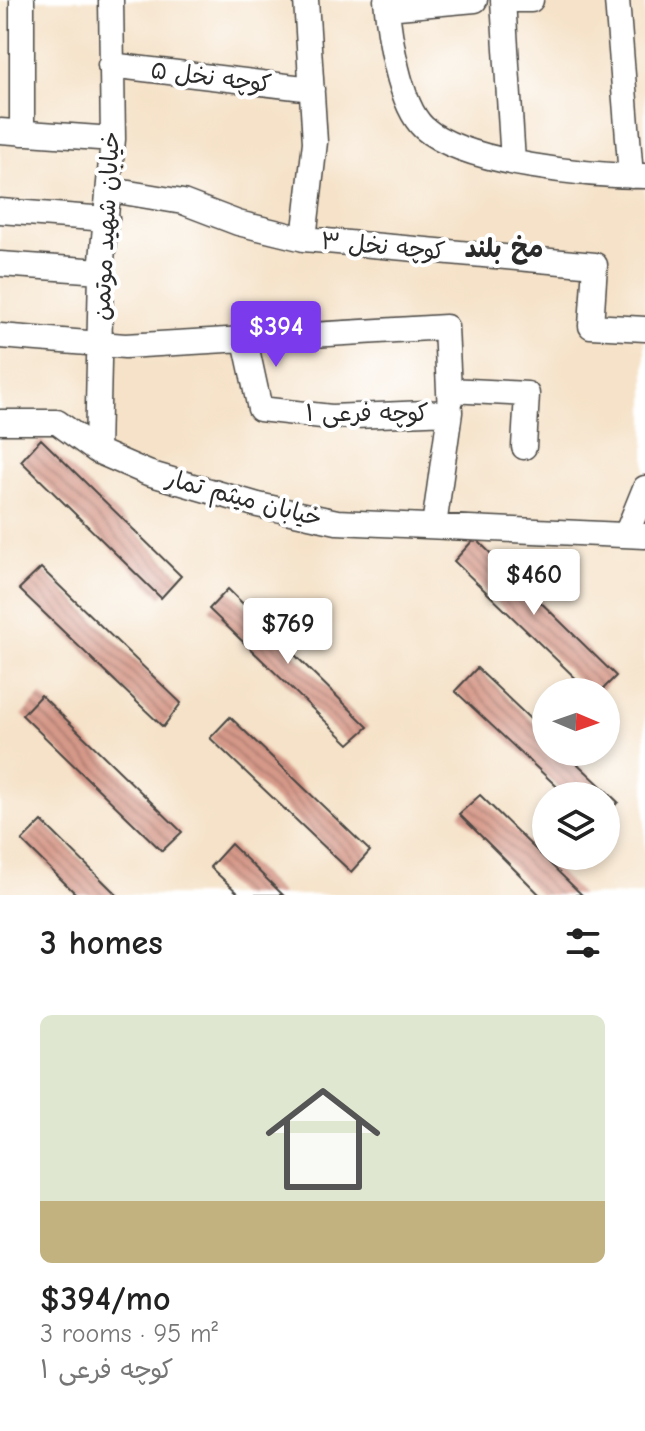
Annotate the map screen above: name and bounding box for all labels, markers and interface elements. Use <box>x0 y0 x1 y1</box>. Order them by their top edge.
street label: کوچه نخل ۵ <box>149 56 273 99</box>
street label: خیابان شهید موتمن <box>87 131 126 321</box>
street label: کوچه نخل ۳ <box>320 227 446 266</box>
district label: مخ بلند <box>465 234 543 265</box>
pin: $394 <box>229 301 323 369</box>
text: $394 <box>249 312 303 342</box>
street label: کوچه فرعی ۱ <box>305 399 429 428</box>
street label: خیابان میثم تمار <box>161 463 325 536</box>
pin: $460 <box>487 549 581 617</box>
text: $460 <box>506 560 562 590</box>
pin: $769 <box>241 598 335 666</box>
text: $769 <box>261 609 315 639</box>
north arrow <box>532 678 620 766</box>
map controls <box>532 678 620 870</box>
button: layers <box>532 782 620 870</box>
icon: filters <box>561 921 605 965</box>
text: 3 homes <box>40 923 163 963</box>
icon: home <box>251 1067 395 1211</box>
text: $394/mo <box>40 1279 171 1319</box>
text: 3 rooms · 95 m² <box>40 1319 218 1349</box>
text: کوچه فرعی ۱ <box>40 1355 174 1385</box>

